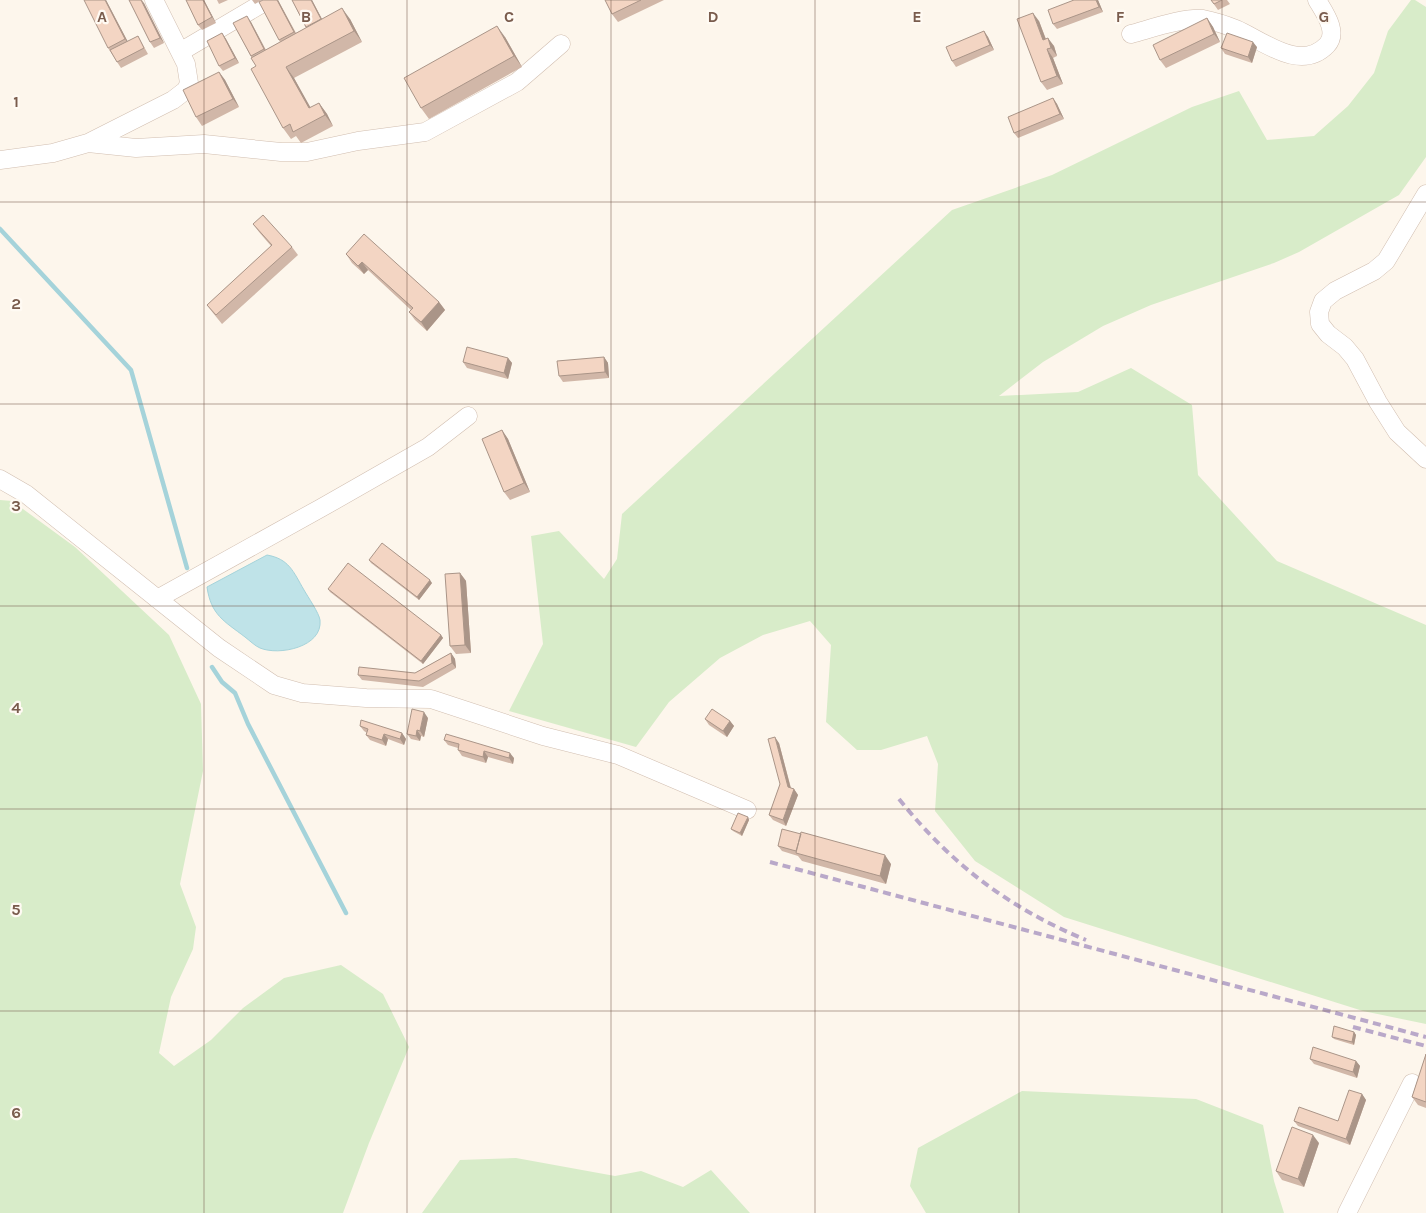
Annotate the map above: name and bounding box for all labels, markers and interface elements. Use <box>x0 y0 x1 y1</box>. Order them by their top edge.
text: A <box>97 7 107 26</box>
text: B <box>301 7 311 26</box>
text: C <box>504 7 514 26</box>
text: D <box>708 7 719 26</box>
text: E <box>912 7 922 26</box>
text: F <box>1116 7 1125 26</box>
text: G <box>1319 7 1329 26</box>
text: 1 <box>13 92 19 111</box>
text: 2 <box>11 294 21 313</box>
text: 3 <box>11 496 21 515</box>
text: 4 <box>11 698 21 717</box>
text: 5 <box>11 900 21 919</box>
text: 6 <box>11 1103 21 1122</box>

